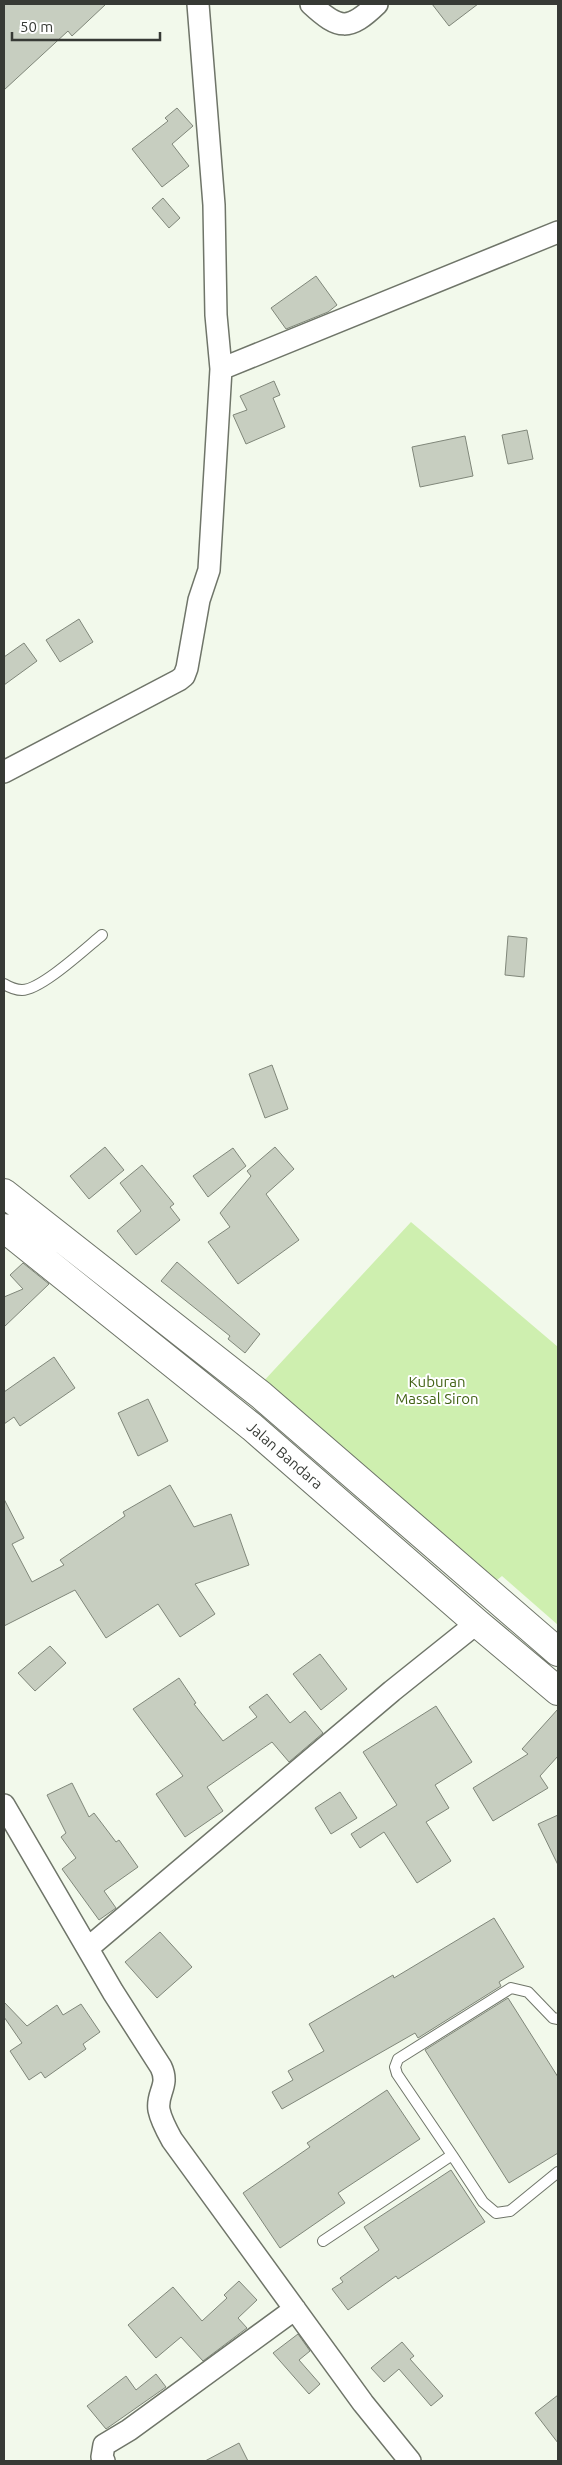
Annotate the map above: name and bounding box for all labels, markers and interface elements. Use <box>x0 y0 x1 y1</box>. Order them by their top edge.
scale bar <box>12 10 160 42</box>
text: 50 m <box>20 18 53 35</box>
park label: Kuburan Massal Siron <box>395 1373 479 1407</box>
street label: Jalan Bandara <box>244 1418 326 1492</box>

